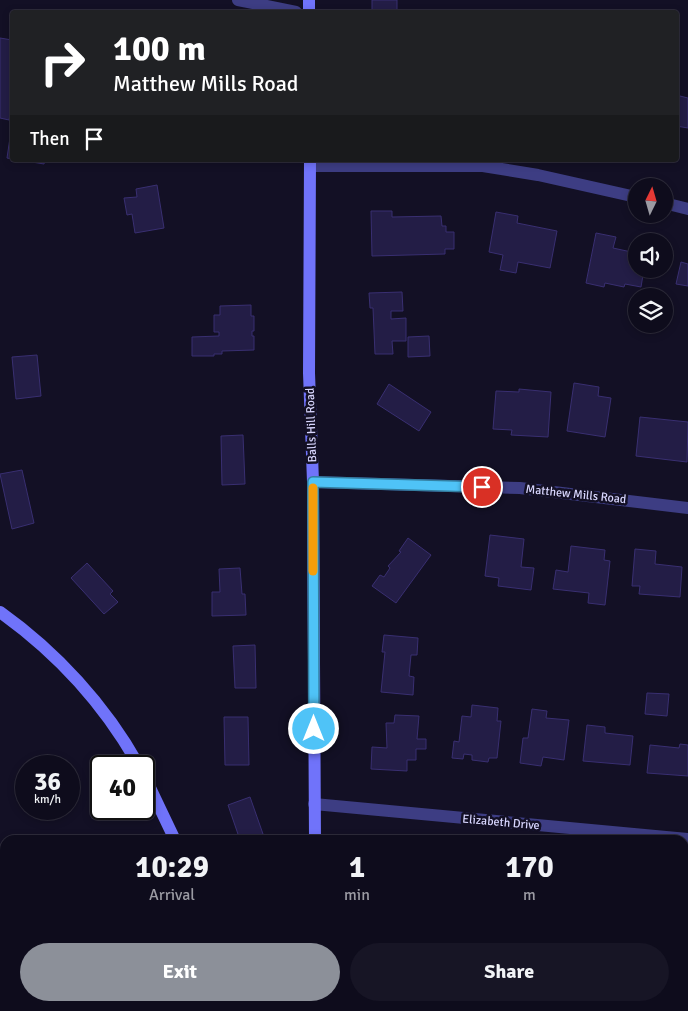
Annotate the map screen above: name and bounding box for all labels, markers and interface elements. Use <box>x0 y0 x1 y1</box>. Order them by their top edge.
text: 100 m <box>113 27 206 70</box>
icon: right <box>30 30 95 95</box>
text: Matthew Mills Road <box>113 70 299 97</box>
icon: arrive <box>80 125 108 153</box>
text: Then <box>30 127 70 151</box>
north arrow <box>628 178 672 222</box>
map controls <box>628 178 673 333</box>
button: sound <box>628 233 673 278</box>
button: layers <box>628 288 673 333</box>
street label: Balls Hill Road <box>303 387 320 463</box>
pin <box>461 466 503 508</box>
icon: arrive <box>468 473 496 501</box>
street label: Matthew Mills Road <box>525 482 627 507</box>
position arrow <box>287 702 339 754</box>
speed limit sign: 40 <box>90 755 155 820</box>
text: 36 <box>34 766 61 797</box>
text: km/h <box>34 792 61 807</box>
street label: Elizabeth Drive <box>462 812 540 833</box>
text: 10:29 <box>135 849 209 886</box>
text: 1 <box>349 849 365 886</box>
text: 170 <box>505 849 554 886</box>
text: Arrival <box>149 885 195 905</box>
text: min <box>344 885 370 905</box>
text: m <box>523 885 536 905</box>
button: Exit <box>20 943 340 1001</box>
button: Share <box>350 943 669 1001</box>

